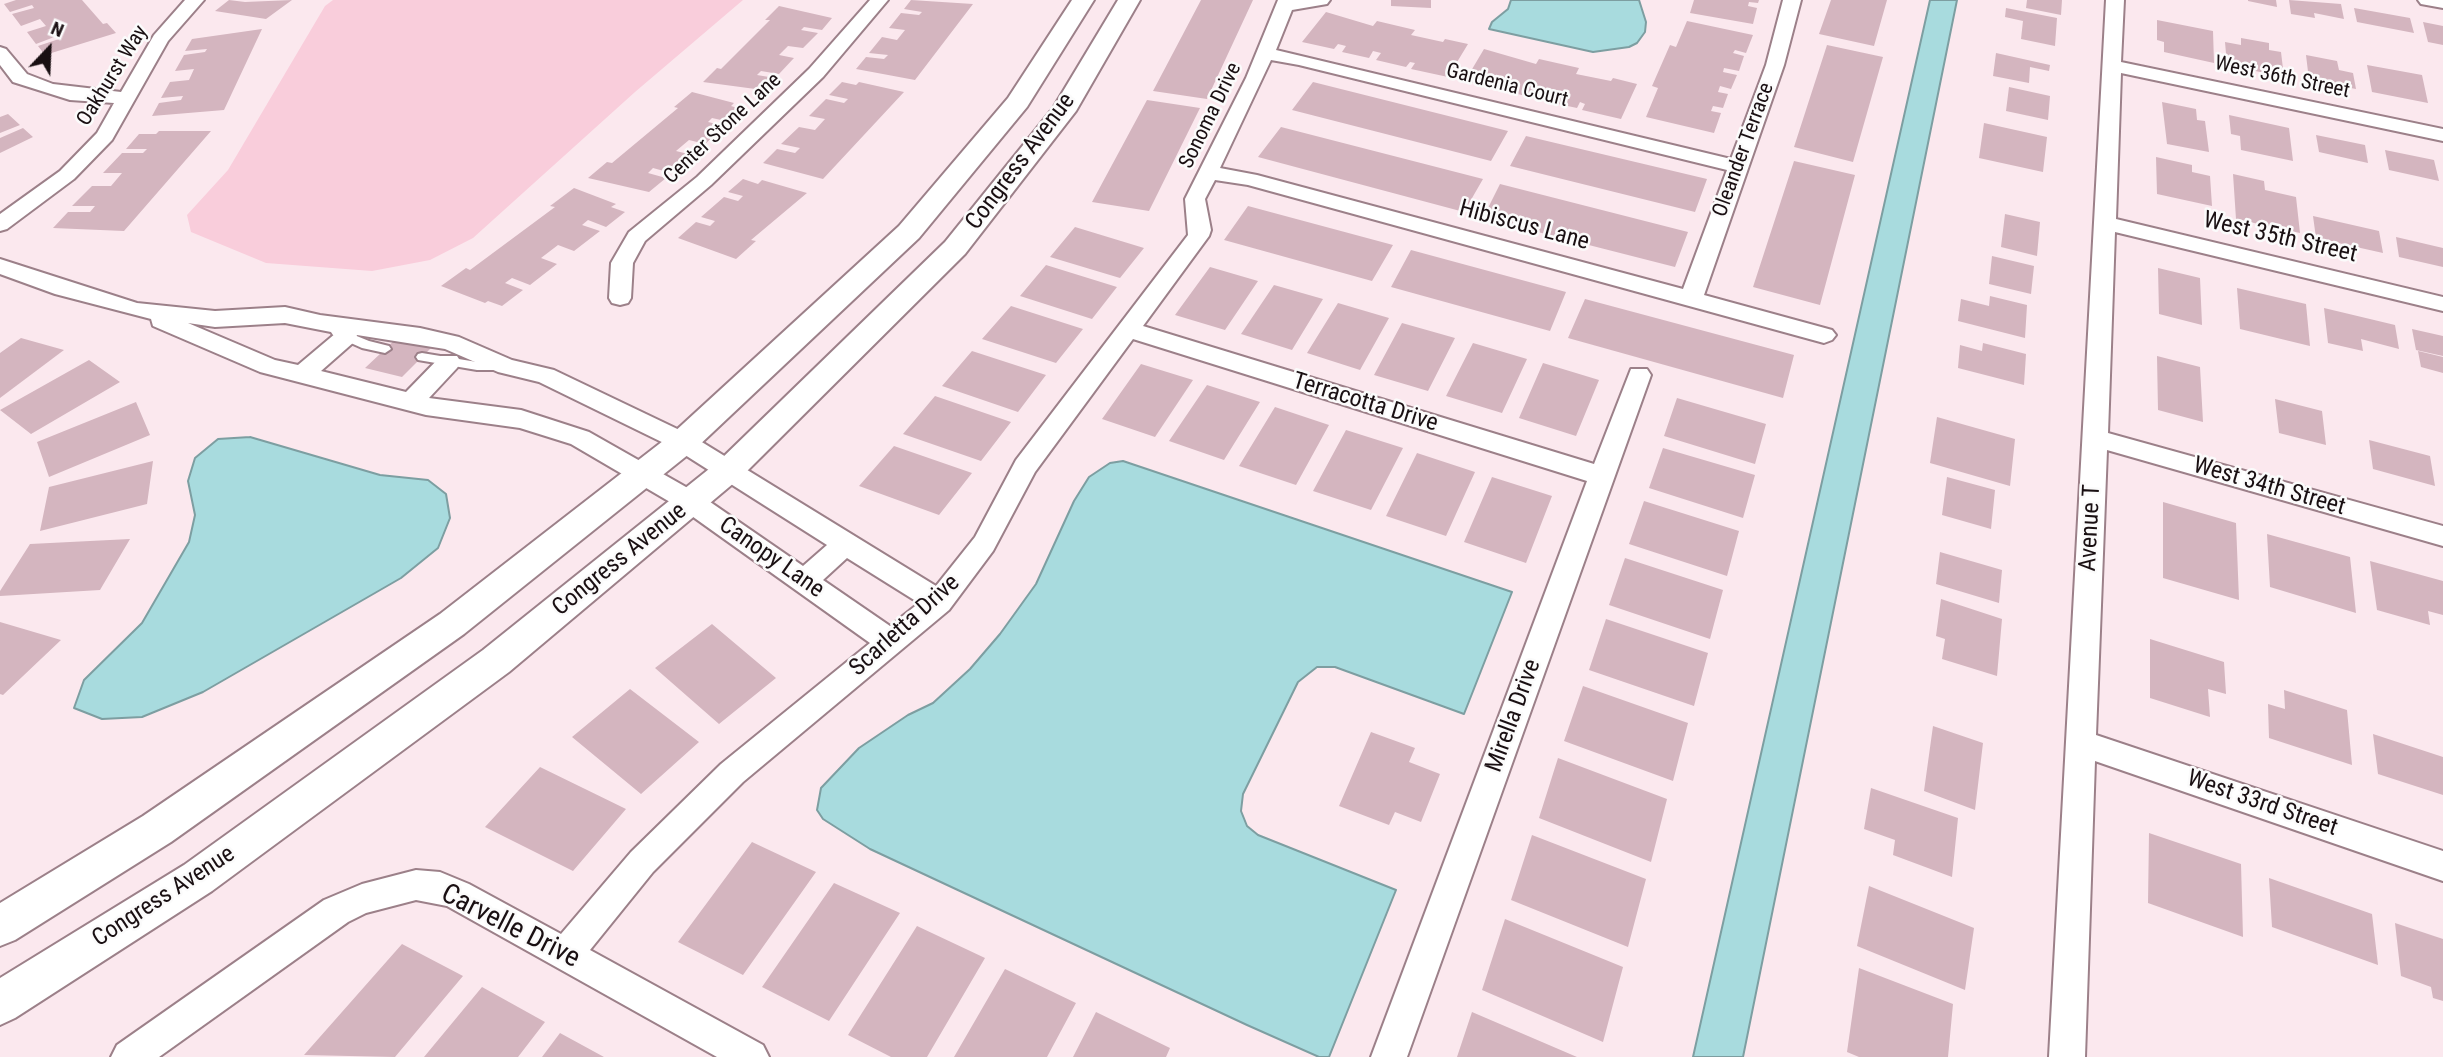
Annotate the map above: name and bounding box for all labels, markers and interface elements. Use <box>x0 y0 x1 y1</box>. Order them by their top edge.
north arrow <box>14 14 84 84</box>
text: N <box>48 16 67 42</box>
street label: Oakhurst Way <box>72 21 154 131</box>
street label: West 36th Street <box>2212 51 2352 105</box>
street label: Sonoma Drive <box>1175 59 1247 173</box>
street label: Gardenia Court <box>1444 59 1570 113</box>
street label: Center Stone Lane <box>659 68 787 190</box>
street label: Oleander Terrace <box>1708 80 1780 220</box>
street label: Congress Avenue <box>960 88 1082 236</box>
street label: Hibiscus Lane <box>1456 195 1592 257</box>
street label: West 35th Street <box>2200 206 2360 270</box>
street label: Terracotta Drive <box>1289 367 1441 439</box>
street label: West 34th Street <box>2190 452 2348 522</box>
street label: Avenue T <box>2074 484 2108 572</box>
street label: Congress Avenue <box>547 497 693 623</box>
street label: Canopy Lane <box>713 511 829 605</box>
street label: Scarletta Drive <box>844 569 966 683</box>
street label: Mirella Drive <box>1480 656 1548 776</box>
street label: West 33rd Street <box>2183 765 2341 843</box>
street label: Congress Avenue <box>87 840 241 954</box>
street label: Carvelle Drive <box>435 878 585 976</box>

